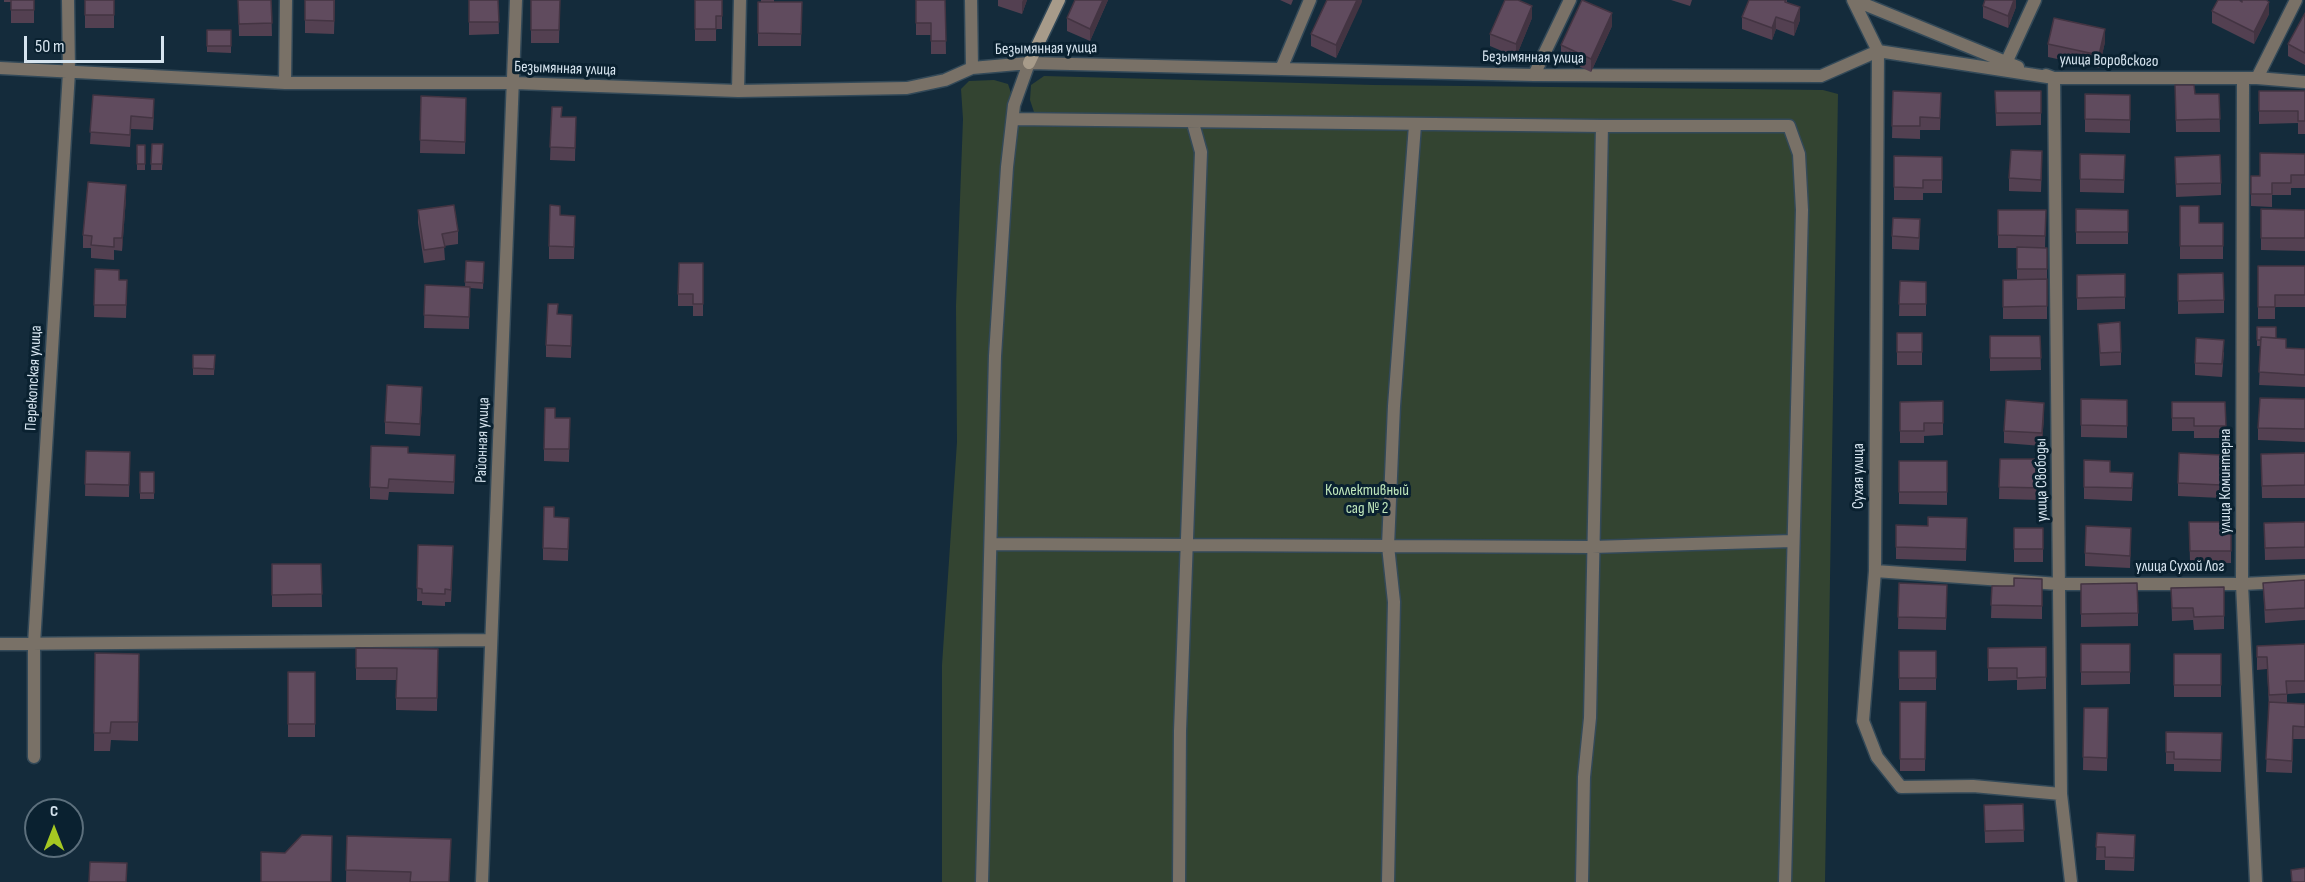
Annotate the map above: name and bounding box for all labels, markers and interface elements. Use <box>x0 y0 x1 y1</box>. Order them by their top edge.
scale bar <box>27 24 166 62</box>
text: 50 m <box>35 36 65 57</box>
street label: Безымянная улица <box>995 39 1097 59</box>
street label: Безымянная улица <box>1482 48 1584 68</box>
street label: улица Воровского <box>2059 51 2159 71</box>
street label: Безымянная улица <box>514 58 616 80</box>
street label: Перекопская улица <box>22 325 46 431</box>
street label: Районная улица <box>472 397 494 483</box>
street label: улица Коминтерна <box>2216 429 2236 533</box>
street label: улица Свободы <box>2032 438 2052 522</box>
street label: Сухая улица <box>1849 443 1869 509</box>
park label: Коллективный сад № 2 <box>1325 481 1409 519</box>
street label: улица Сухой Лог <box>2136 557 2224 577</box>
north arrow <box>24 798 84 858</box>
text: С <box>50 802 58 821</box>

